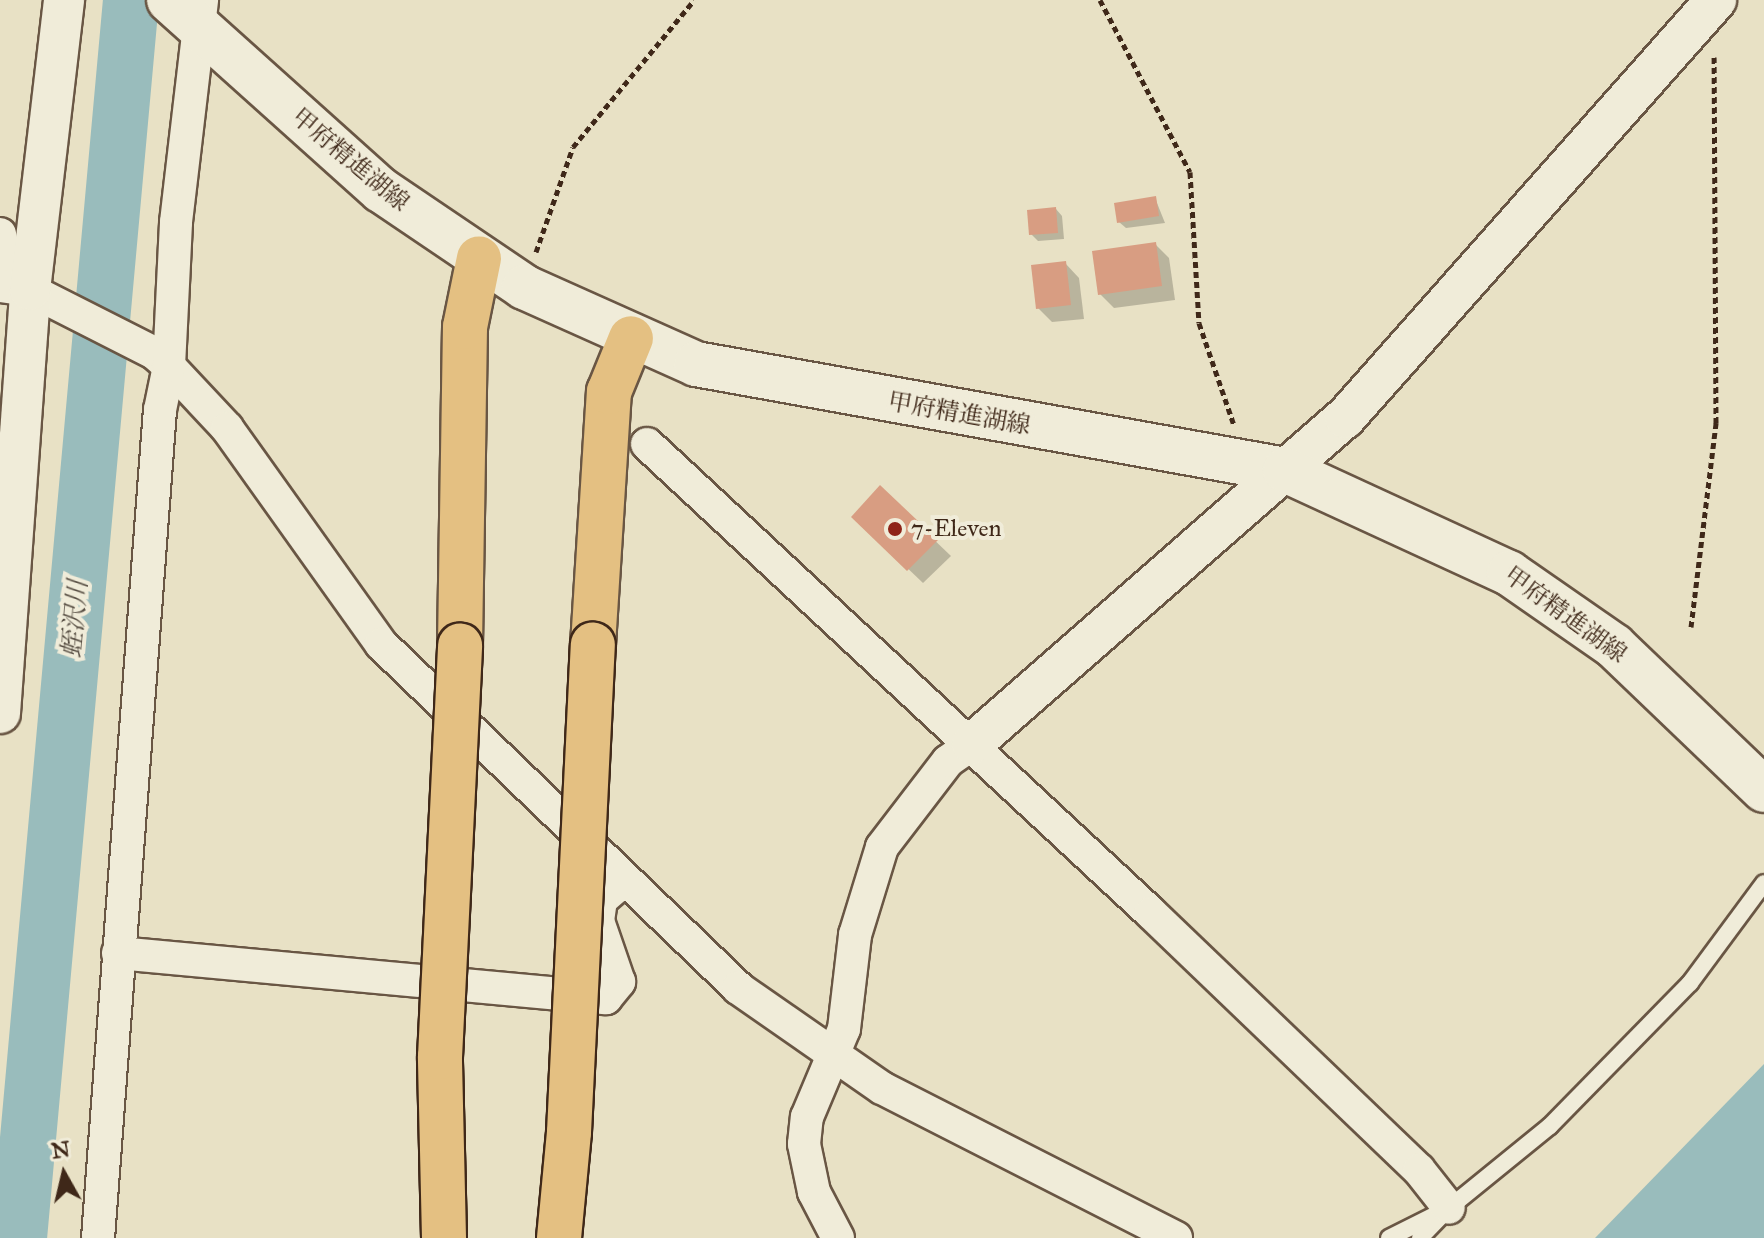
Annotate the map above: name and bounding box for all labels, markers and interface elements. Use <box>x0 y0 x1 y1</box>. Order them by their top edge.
street label: 甲府精進湖線 <box>286 103 414 217</box>
street label: 甲府精進湖線 <box>886 387 1032 441</box>
place label: 7-Eleven <box>911 515 1001 543</box>
marker: 7-Eleven <box>886 520 904 538</box>
street label: 甲府精進湖線 <box>1498 561 1632 669</box>
water label: 蛭沢川 <box>56 579 94 659</box>
north arrow <box>24 1134 104 1214</box>
text: N <box>49 1135 72 1164</box>

